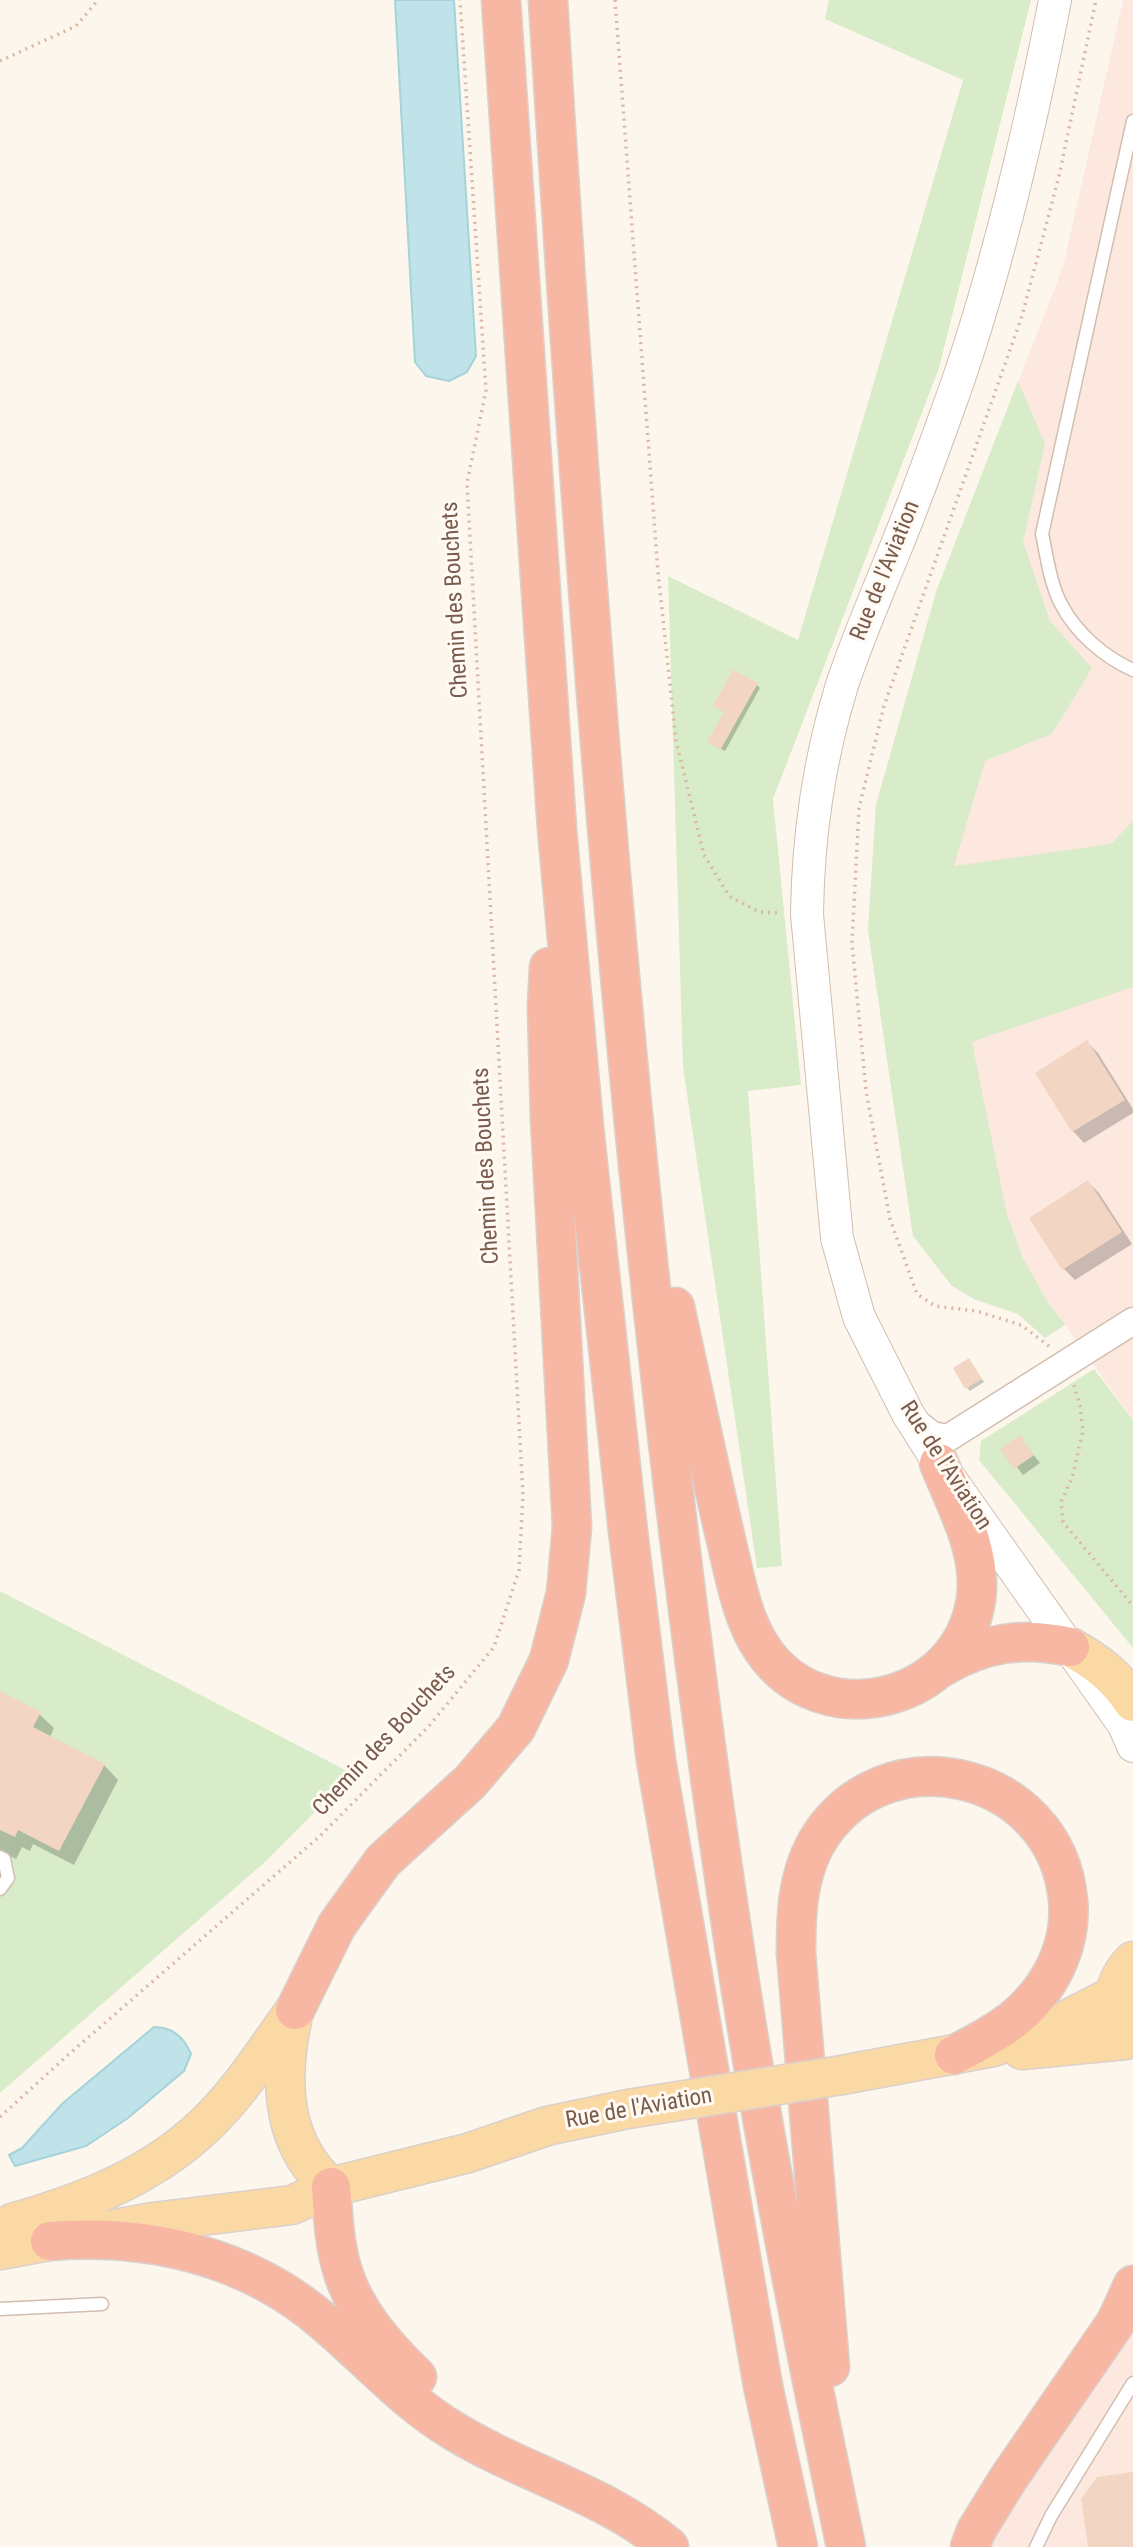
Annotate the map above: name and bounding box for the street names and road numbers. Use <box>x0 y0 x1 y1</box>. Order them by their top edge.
street label: Rue de l'Aviation <box>845 497 927 645</box>
street label: Chemin des Bouchets <box>437 501 475 699</box>
street label: Chemin des Bouchets <box>468 1067 506 1265</box>
street label: Rue de l'Aviation <box>893 1396 997 1536</box>
street label: Chemin des Bouchets <box>308 1660 462 1822</box>
street label: Rue de l'Aviation <box>564 2083 714 2135</box>

